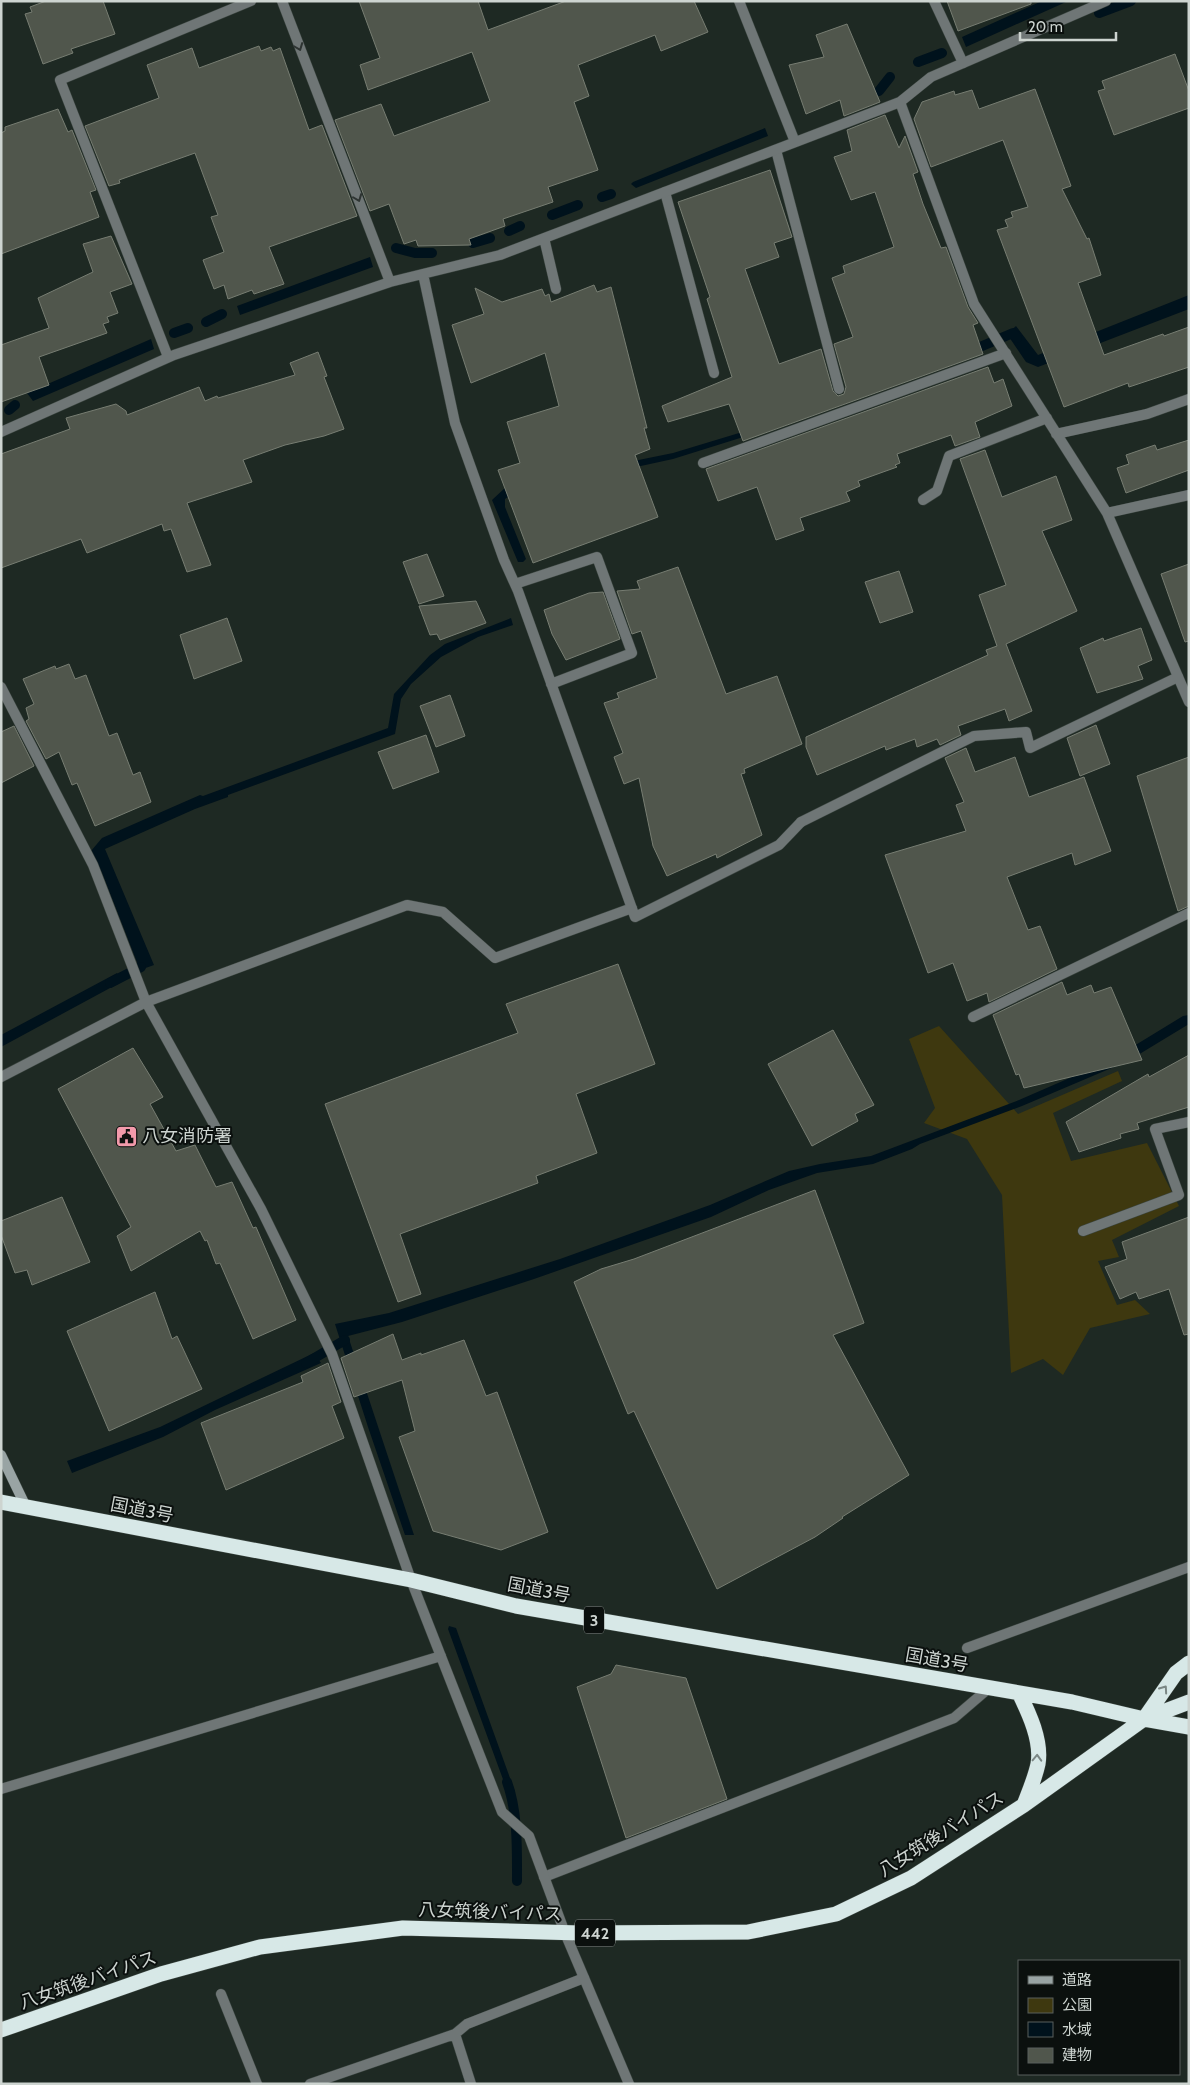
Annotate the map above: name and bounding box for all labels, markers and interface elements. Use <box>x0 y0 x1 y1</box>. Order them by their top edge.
scale bar <box>1020 10 1116 42</box>
text: 20 m <box>1028 18 1063 36</box>
one-way arrow <box>293 42 303 51</box>
one-way arrow <box>352 193 362 202</box>
public building icon: 八女消防署 <box>114 1124 138 1148</box>
place label: 八女消防署 <box>142 1125 232 1147</box>
street label: 国道3号 <box>109 1493 175 1527</box>
street label: 国道3号 <box>506 1573 572 1607</box>
road number: 3 <box>584 1606 604 1634</box>
street label: 国道3号 <box>904 1644 970 1676</box>
one-way arrow <box>1158 1685 1167 1695</box>
one-way arrow <box>1032 1754 1042 1762</box>
street label: 八女筑後バイパス <box>874 1787 1008 1881</box>
street label: 八女筑後バイパス <box>418 1899 562 1925</box>
road number: 442 <box>575 1920 615 1946</box>
street label: 八女筑後バイパス <box>17 1946 159 2014</box>
legend <box>1018 1960 1180 2075</box>
text: 道路 <box>1062 1971 1092 1989</box>
text: 公園 <box>1062 1996 1092 2014</box>
text: 水域 <box>1062 2021 1092 2039</box>
text: 建物 <box>1062 2046 1092 2064</box>

